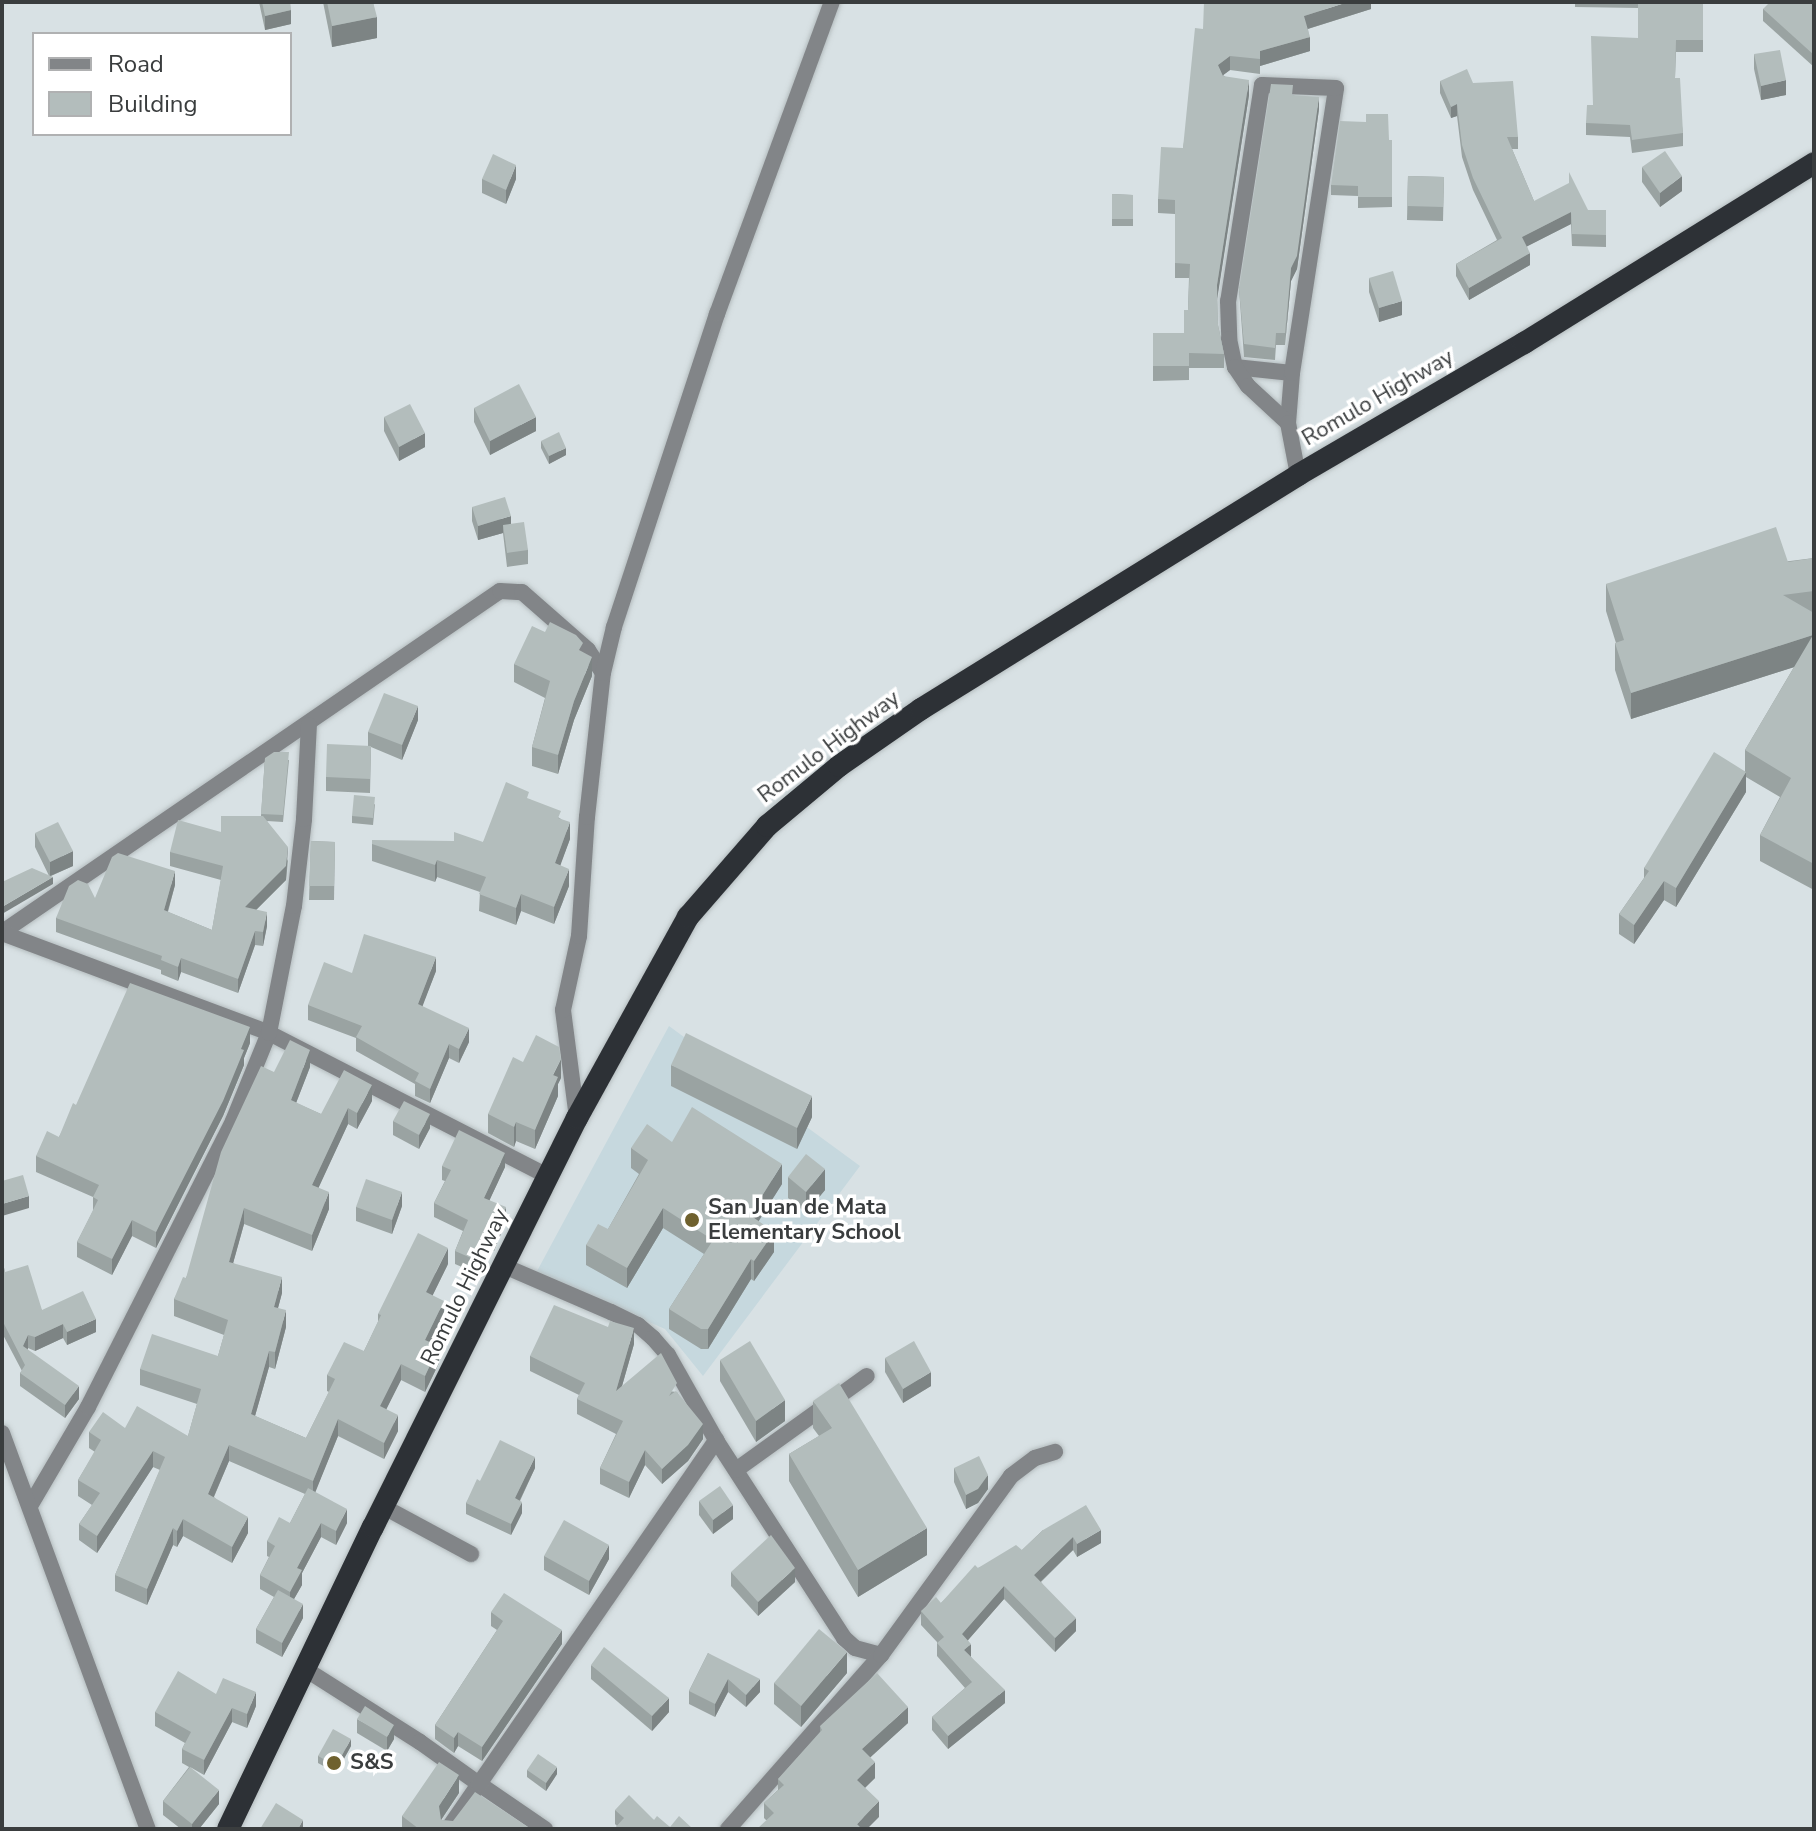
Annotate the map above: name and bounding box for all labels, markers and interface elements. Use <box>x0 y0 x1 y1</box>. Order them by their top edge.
legend <box>32 32 292 136</box>
text: Road <box>108 48 164 80</box>
text: Building <box>108 88 198 120</box>
street label: Romulo Highway <box>1298 344 1458 452</box>
street label: Romulo Highway <box>753 685 905 809</box>
place label: San Juan de Mata Elementary School <box>708 1194 901 1246</box>
street label: Romulo Highway <box>416 1205 514 1369</box>
marker: San Juan de Mata Elementary School <box>683 1211 701 1229</box>
place label: S&S <box>350 1750 394 1776</box>
marker: S&S <box>325 1754 343 1772</box>

